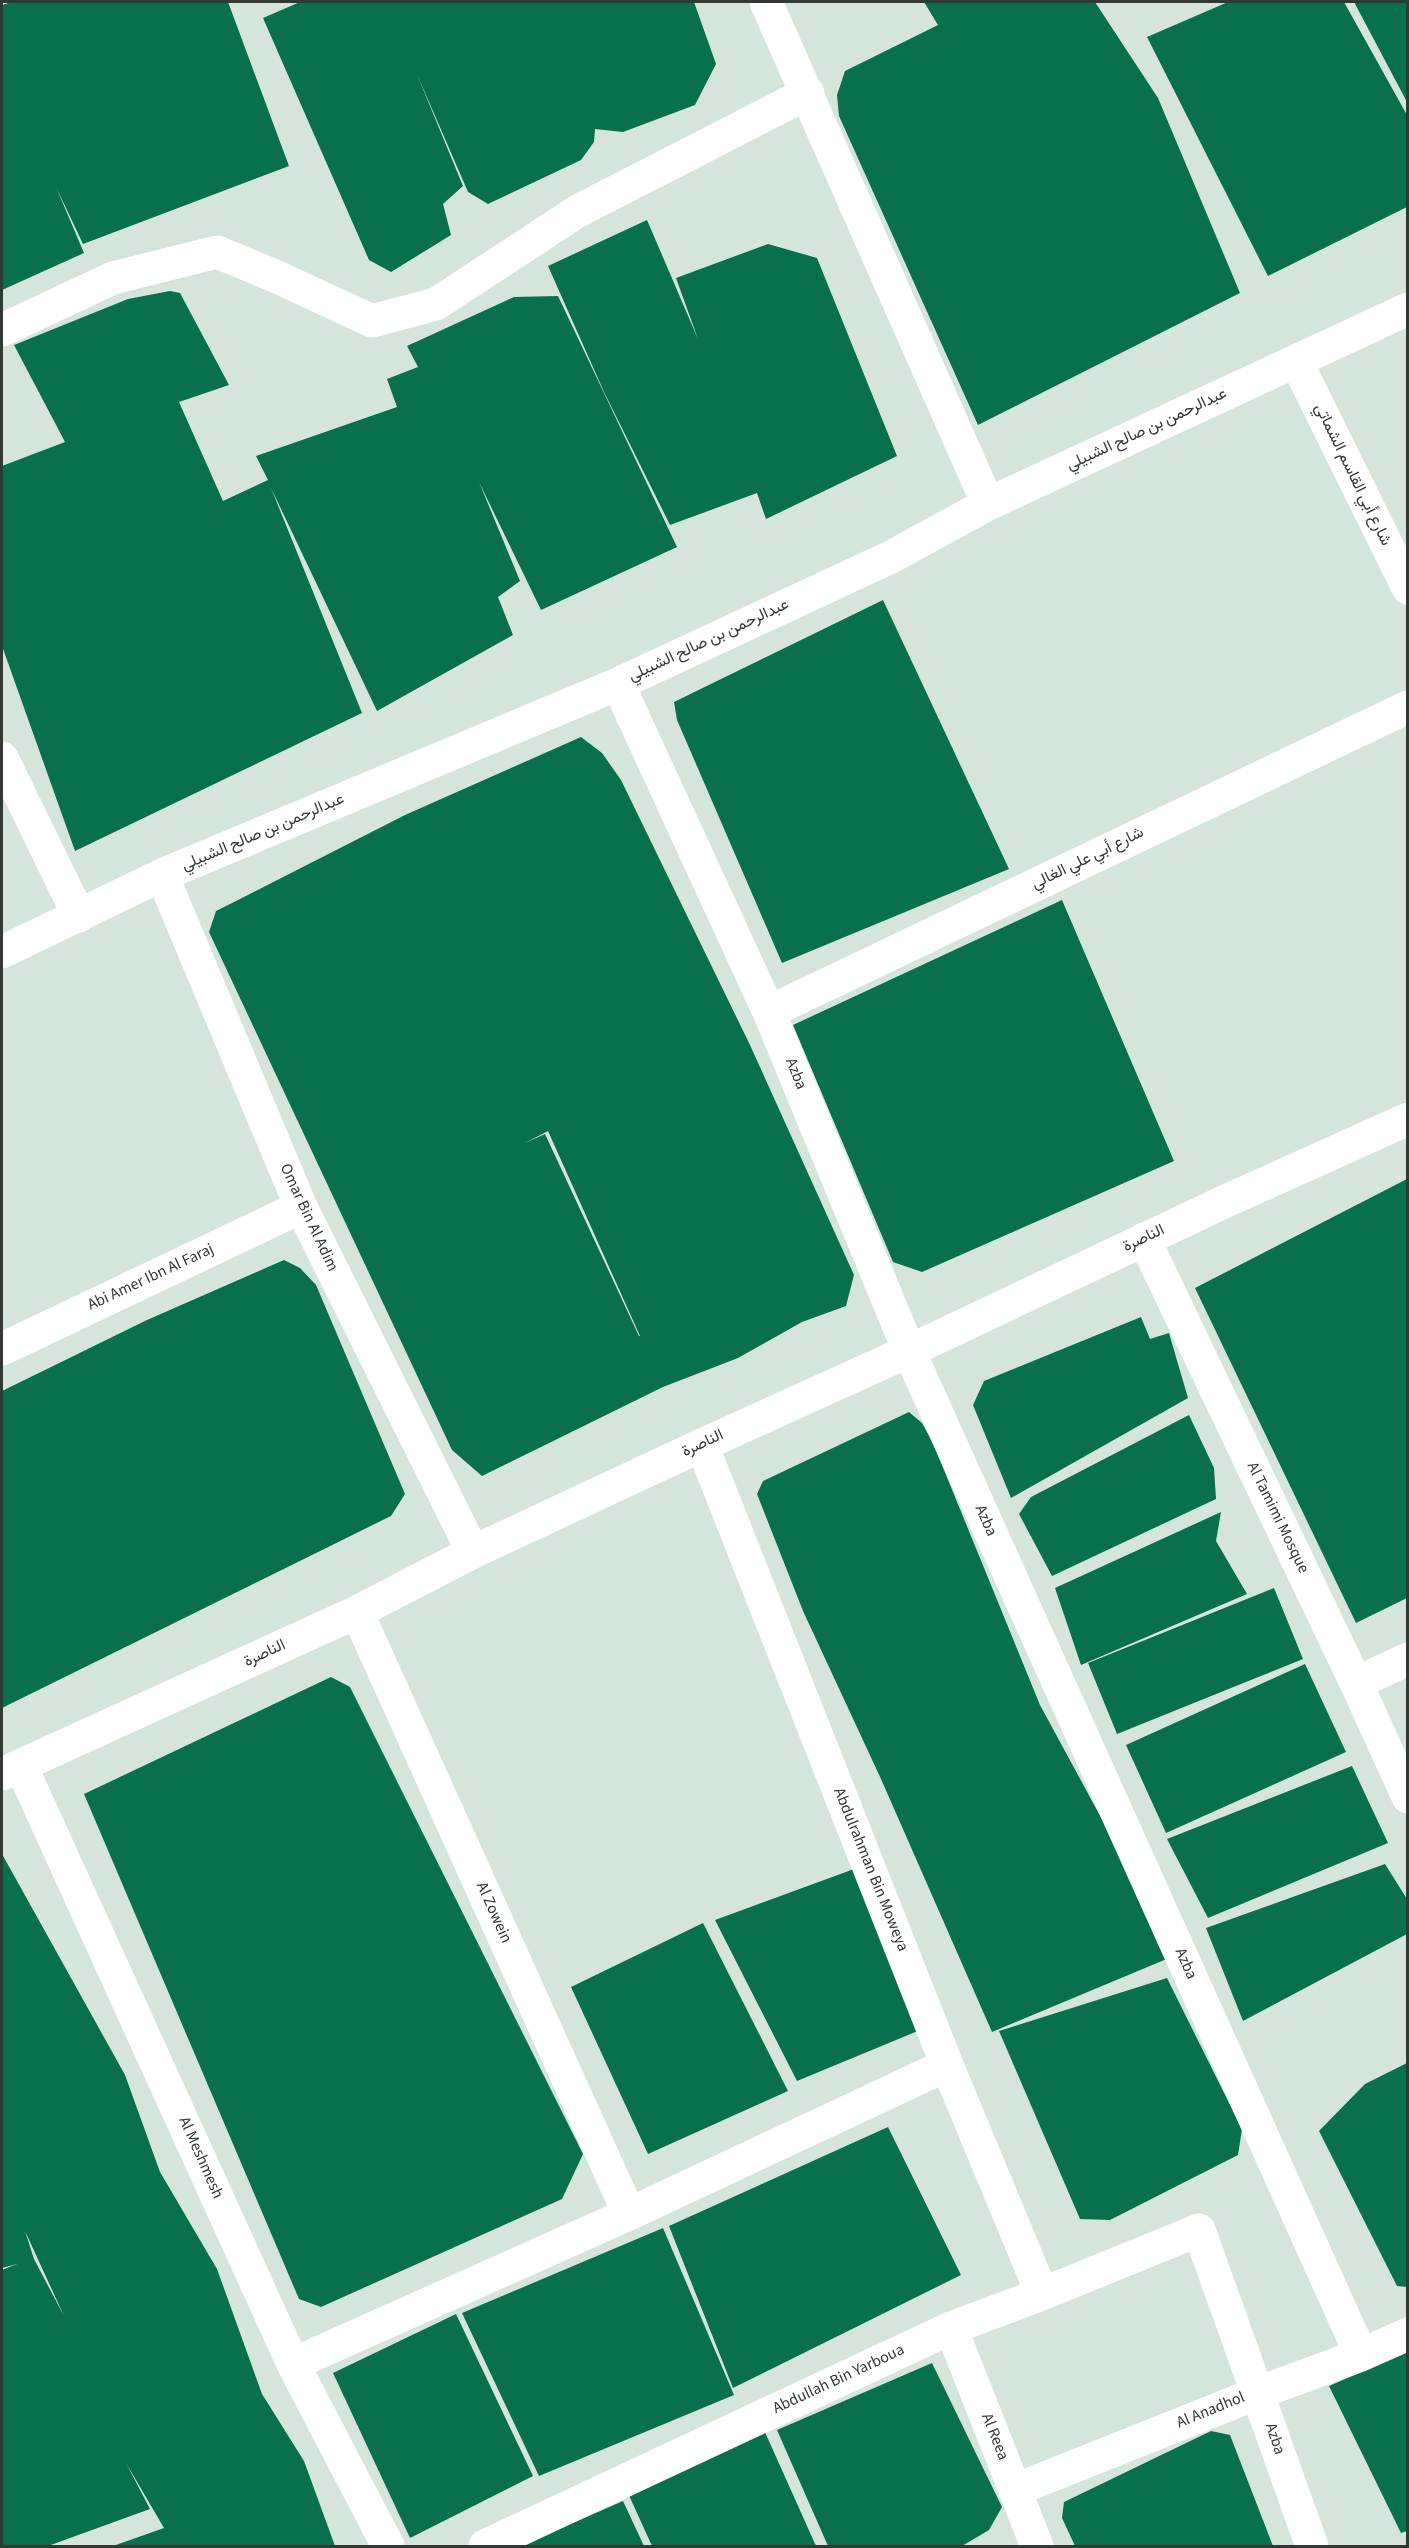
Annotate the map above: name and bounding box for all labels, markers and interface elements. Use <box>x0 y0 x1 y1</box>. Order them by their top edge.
street label: عبدالرحمن بن صالح الشبيلي <box>1064 384 1230 476</box>
street label: شارع أبي القاسم الشماتي <box>1309 401 1395 549</box>
street label: عبدالرحمن بن صالح الشبيلي <box>626 595 792 687</box>
street label: عبدالرحمن بن صالح الشبيلي <box>179 790 347 876</box>
street label: شارع أبي علي الغالي <box>1029 824 1147 894</box>
street label: Azba <box>780 1055 810 1093</box>
street label: Omar Bin Al Adim <box>275 1161 341 1275</box>
street label: الناصرة <box>1120 1221 1168 1257</box>
street label: Abi Amer Ibn Al Faraj <box>85 1240 217 1316</box>
street label: الناصرة <box>679 1426 727 1462</box>
street label: Al Tamimi Mosque <box>1242 1459 1312 1577</box>
street label: Azba <box>970 1502 1000 1540</box>
street label: الناصرة <box>241 1636 289 1672</box>
street label: Abdulrahman Bin Moweya <box>828 1785 912 1955</box>
street label: Al Zowein <box>471 1879 515 1947</box>
street label: Azba <box>1170 1945 1200 1983</box>
street label: Al Meshmesh <box>173 2114 227 2202</box>
street label: Abdullah Bin Yarboua <box>770 2341 908 2419</box>
street label: Al Anadhol <box>1174 2389 1248 2433</box>
street label: Al Reea <box>976 2411 1012 2463</box>
street label: Azba <box>1260 2421 1288 2457</box>

